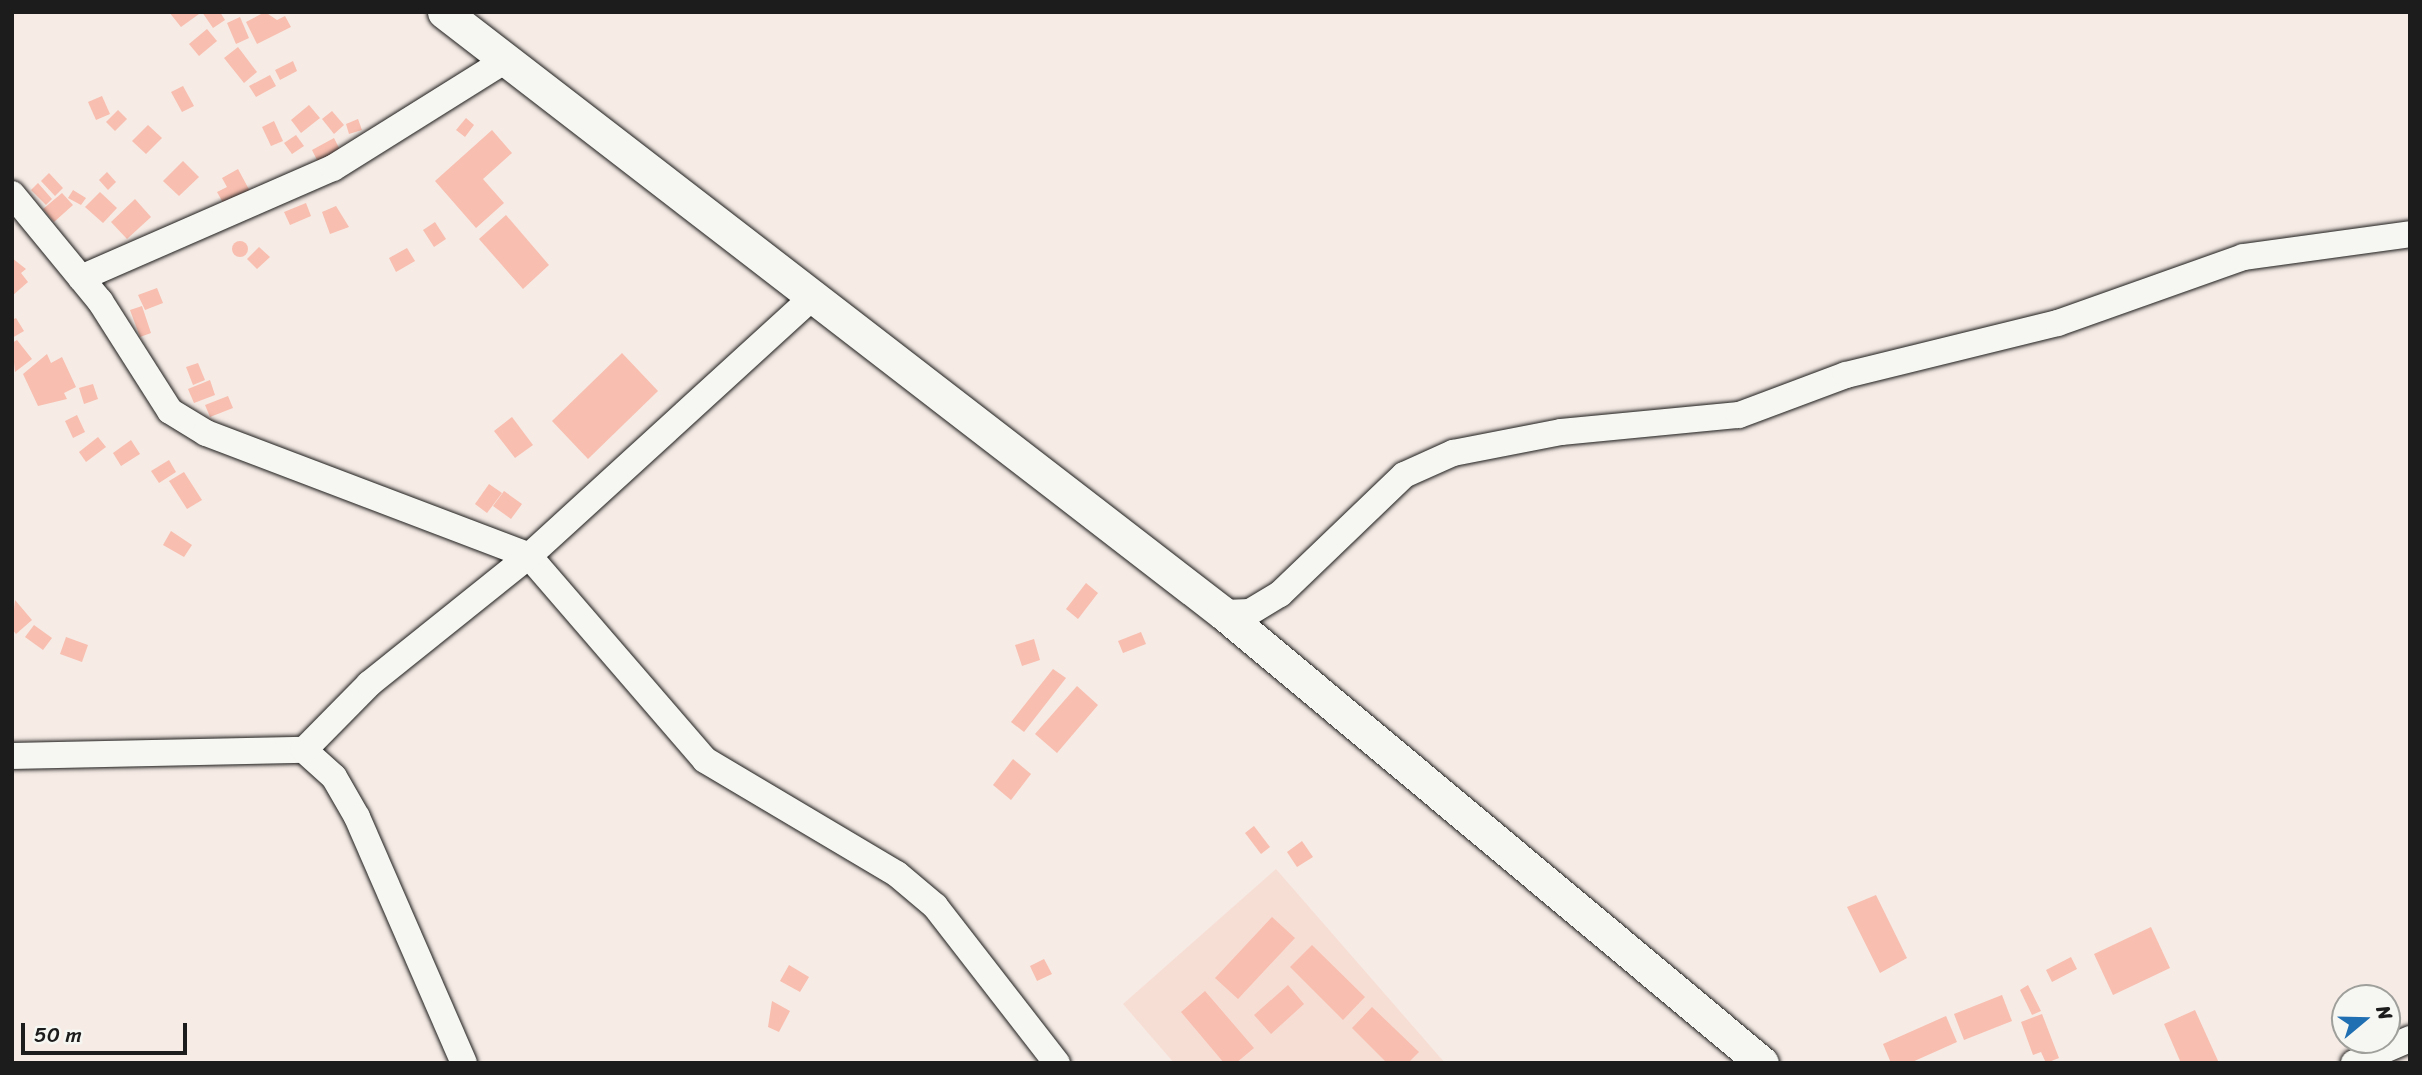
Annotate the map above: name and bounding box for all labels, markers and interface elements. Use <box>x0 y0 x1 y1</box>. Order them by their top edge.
north arrow <box>2331 984 2401 1054</box>
text: N <box>2367 1001 2402 1024</box>
scale bar <box>24 1009 191 1052</box>
text: 50 m <box>34 1016 82 1054</box>

